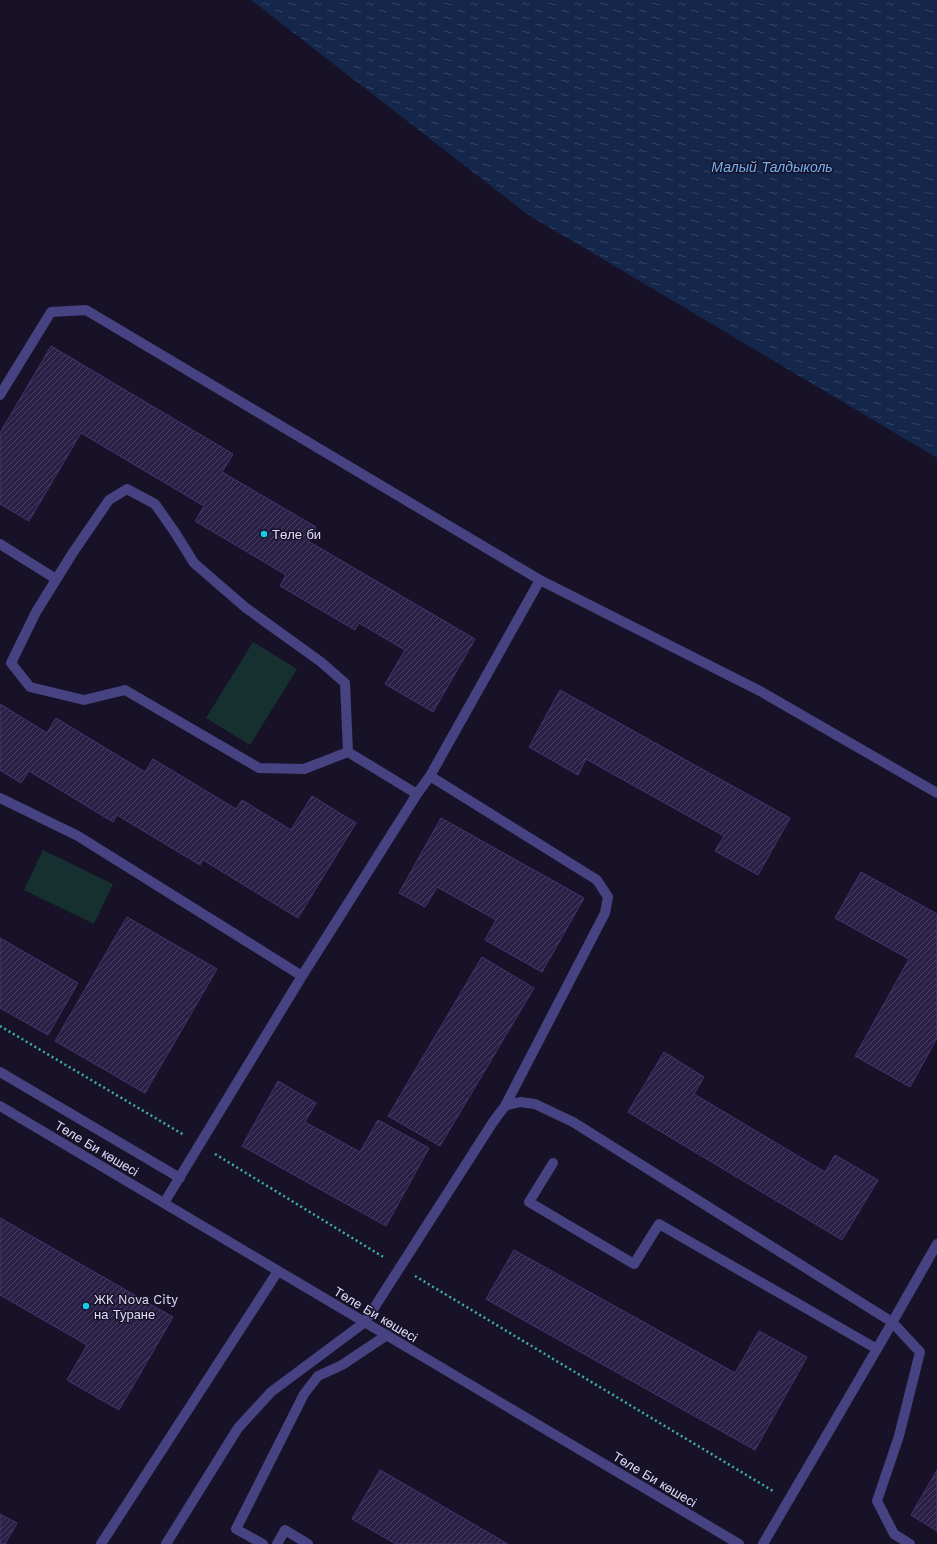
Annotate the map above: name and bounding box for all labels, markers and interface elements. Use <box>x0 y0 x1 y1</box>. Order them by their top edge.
water label: Малый Талдыколь <box>711 159 833 175</box>
place label: Төле би <box>272 527 321 542</box>
marker: Төле би <box>259 529 269 539</box>
street label: Төле Би көшесі <box>52 1118 141 1179</box>
street label: Төле Би көшесі <box>331 1284 420 1345</box>
place label: ЖК Nova City на Туране <box>94 1292 178 1322</box>
marker: ЖК Nova City на Туране <box>81 1301 91 1311</box>
street label: Төле Би көшесі <box>610 1449 699 1510</box>

